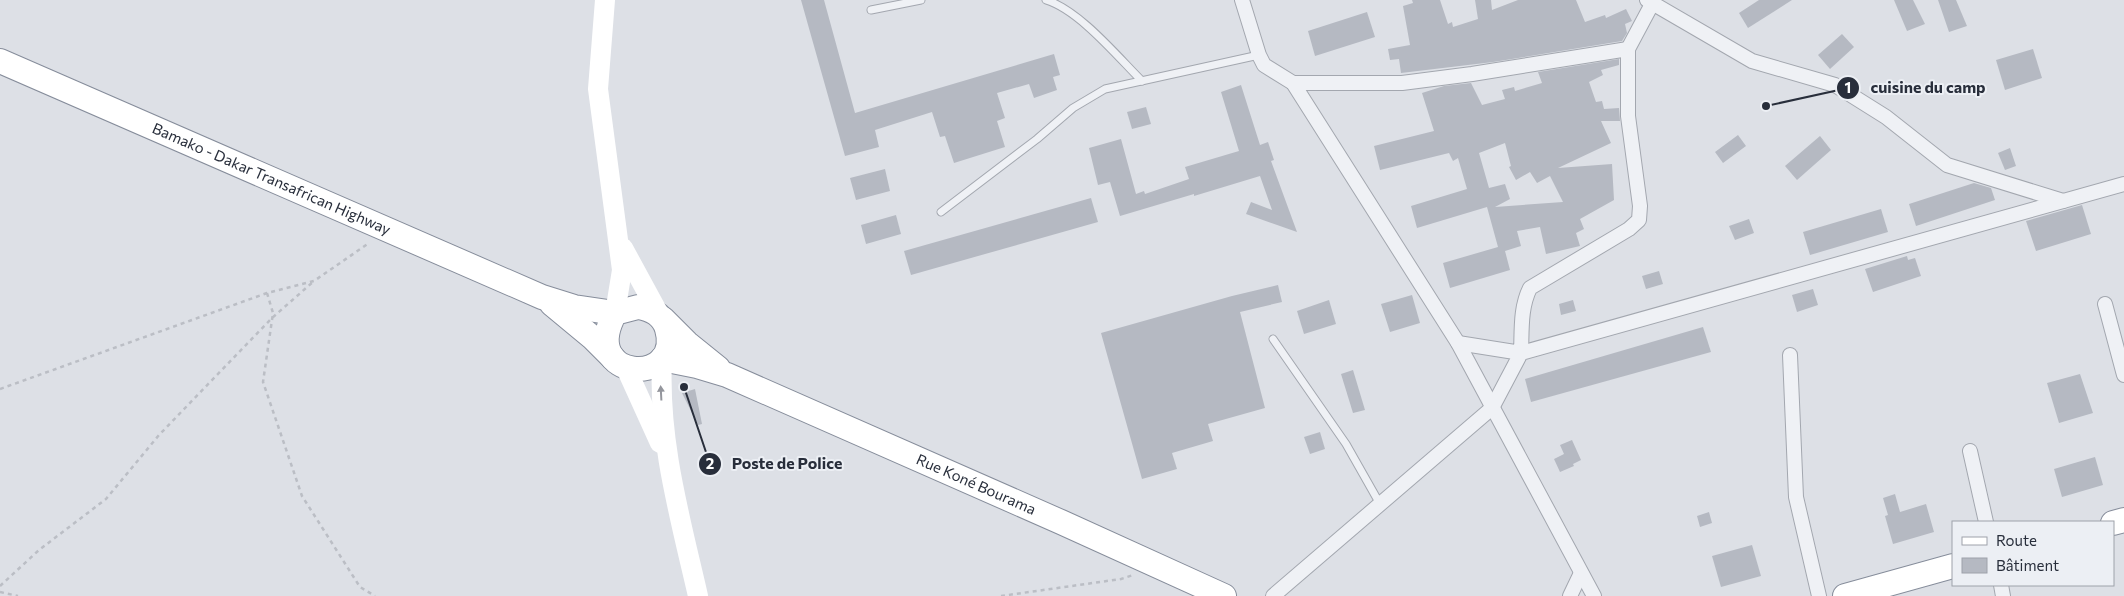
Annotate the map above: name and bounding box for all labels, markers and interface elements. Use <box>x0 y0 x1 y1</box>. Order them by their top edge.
callout: cuisine du camp <box>1835 72 1995 103</box>
text: cuisine du camp <box>1870 77 1986 96</box>
text: 1 <box>1845 78 1851 96</box>
street label: Bamako - Dakar Transafrican Highway <box>150 118 394 238</box>
one-way arrow <box>657 385 665 401</box>
callout: Poste de Police <box>697 448 853 479</box>
street label: Rue Koné Bourama <box>914 449 1039 518</box>
text: Poste de Police <box>732 453 842 472</box>
text: 2 <box>706 454 714 472</box>
legend <box>1952 521 2114 586</box>
text: Route <box>1996 531 2037 549</box>
text: Bâtiment <box>1996 556 2059 574</box>

